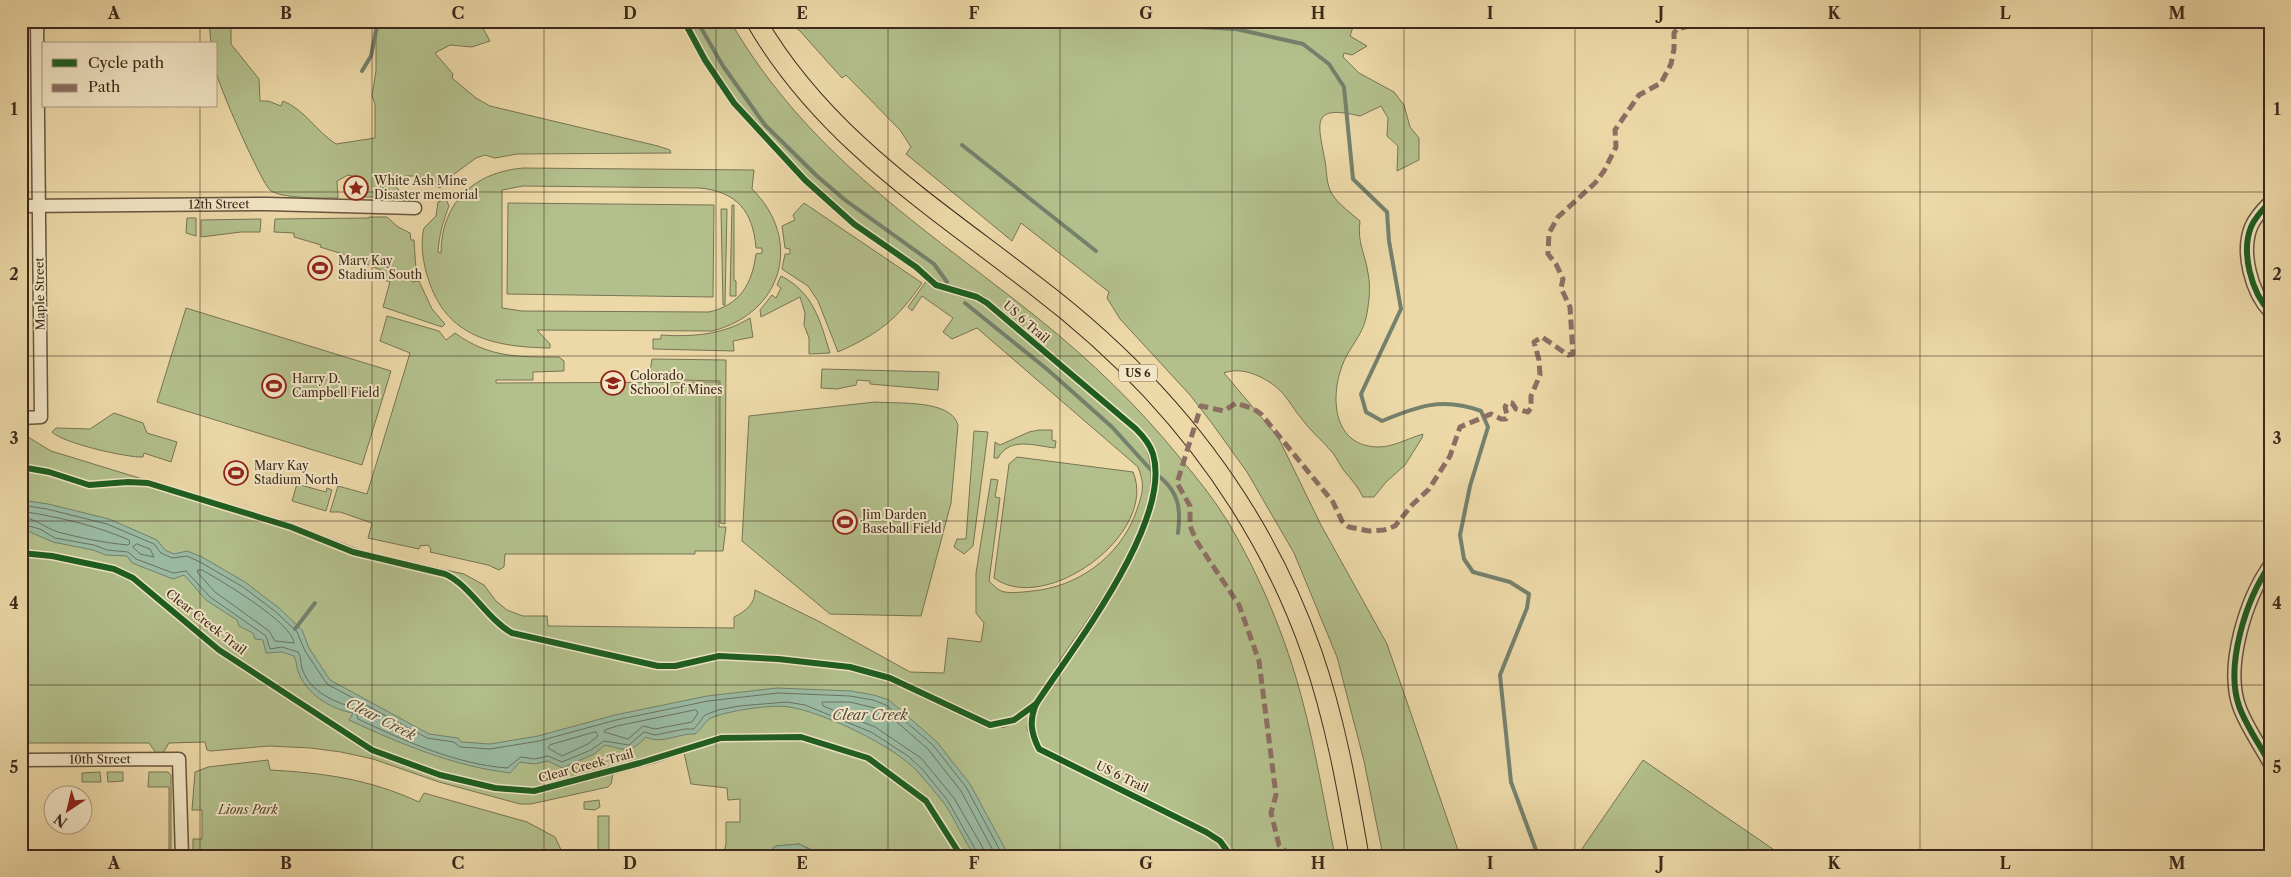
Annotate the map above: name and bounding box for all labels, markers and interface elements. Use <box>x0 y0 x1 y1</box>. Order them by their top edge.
text: A <box>107 3 121 23</box>
text: B <box>280 3 292 23</box>
text: C <box>452 3 464 23</box>
text: D <box>623 3 637 23</box>
text: E <box>796 3 808 23</box>
text: F <box>969 3 980 23</box>
text: G <box>1139 3 1153 23</box>
text: H <box>1311 3 1325 23</box>
text: I <box>1487 3 1494 23</box>
text: J <box>1655 3 1664 23</box>
text: K <box>1828 3 1842 23</box>
text: L <box>1999 3 2011 23</box>
text: M <box>2169 3 2186 23</box>
legend <box>42 42 218 108</box>
text: Cycle path <box>88 53 165 72</box>
text: Path <box>88 77 121 96</box>
text: 1 <box>10 99 18 119</box>
text: 1 <box>2273 99 2281 119</box>
place label: White Ash Mine Disaster memorial <box>373 173 479 202</box>
place icon: White Ash Mine Disaster memorial <box>343 175 369 201</box>
street label: 12th Street <box>188 196 250 212</box>
place label: Marv Kay Stadium South <box>338 253 423 282</box>
sports icon: Marv Kay Stadium South <box>307 255 333 281</box>
street label: Maple Street <box>31 257 48 331</box>
text: 2 <box>9 264 19 284</box>
text: 2 <box>2272 264 2282 284</box>
street label: US 6 Trail <box>1000 297 1053 346</box>
road number: US 6 <box>1119 364 1157 382</box>
place label: Colorado School of Mines <box>630 368 723 397</box>
school or university icon: Colorado School of Mines <box>600 370 626 396</box>
place label: Harry D. Campbell Field <box>292 371 380 400</box>
sports icon: Harry D. Campbell Field <box>261 373 287 399</box>
text: 3 <box>9 428 19 448</box>
text: 3 <box>2272 428 2282 448</box>
place label: Marv Kay Stadium North <box>254 458 339 487</box>
sports icon: Marv Kay Stadium North <box>223 460 249 486</box>
place label: Jim Darden Baseball Field <box>860 507 942 536</box>
sports icon: Jim Darden Baseball Field <box>832 509 858 535</box>
street label: Clear Creek Trail <box>163 586 250 658</box>
text: 4 <box>9 593 19 613</box>
text: 4 <box>2272 593 2282 613</box>
water label: Clear Creek <box>343 694 419 745</box>
water label: Clear Creek <box>832 706 909 724</box>
street label: Clear Creek Trail <box>537 745 635 785</box>
street label: 10th Street <box>69 751 132 767</box>
text: 5 <box>10 757 19 777</box>
street label: US 6 Trail <box>1094 757 1151 796</box>
text: 5 <box>2273 757 2282 777</box>
north arrow <box>42 784 92 834</box>
park label: Lions Park <box>217 802 279 817</box>
text: N <box>50 810 71 832</box>
text: A <box>107 853 121 873</box>
text: B <box>280 853 292 873</box>
text: C <box>452 853 464 873</box>
text: D <box>623 853 637 873</box>
text: E <box>796 853 808 873</box>
text: F <box>969 853 980 873</box>
text: G <box>1139 853 1153 873</box>
text: H <box>1311 853 1325 873</box>
text: I <box>1487 853 1494 873</box>
text: J <box>1655 853 1664 873</box>
text: K <box>1828 853 1842 873</box>
text: L <box>1999 853 2011 873</box>
text: M <box>2169 853 2186 873</box>

